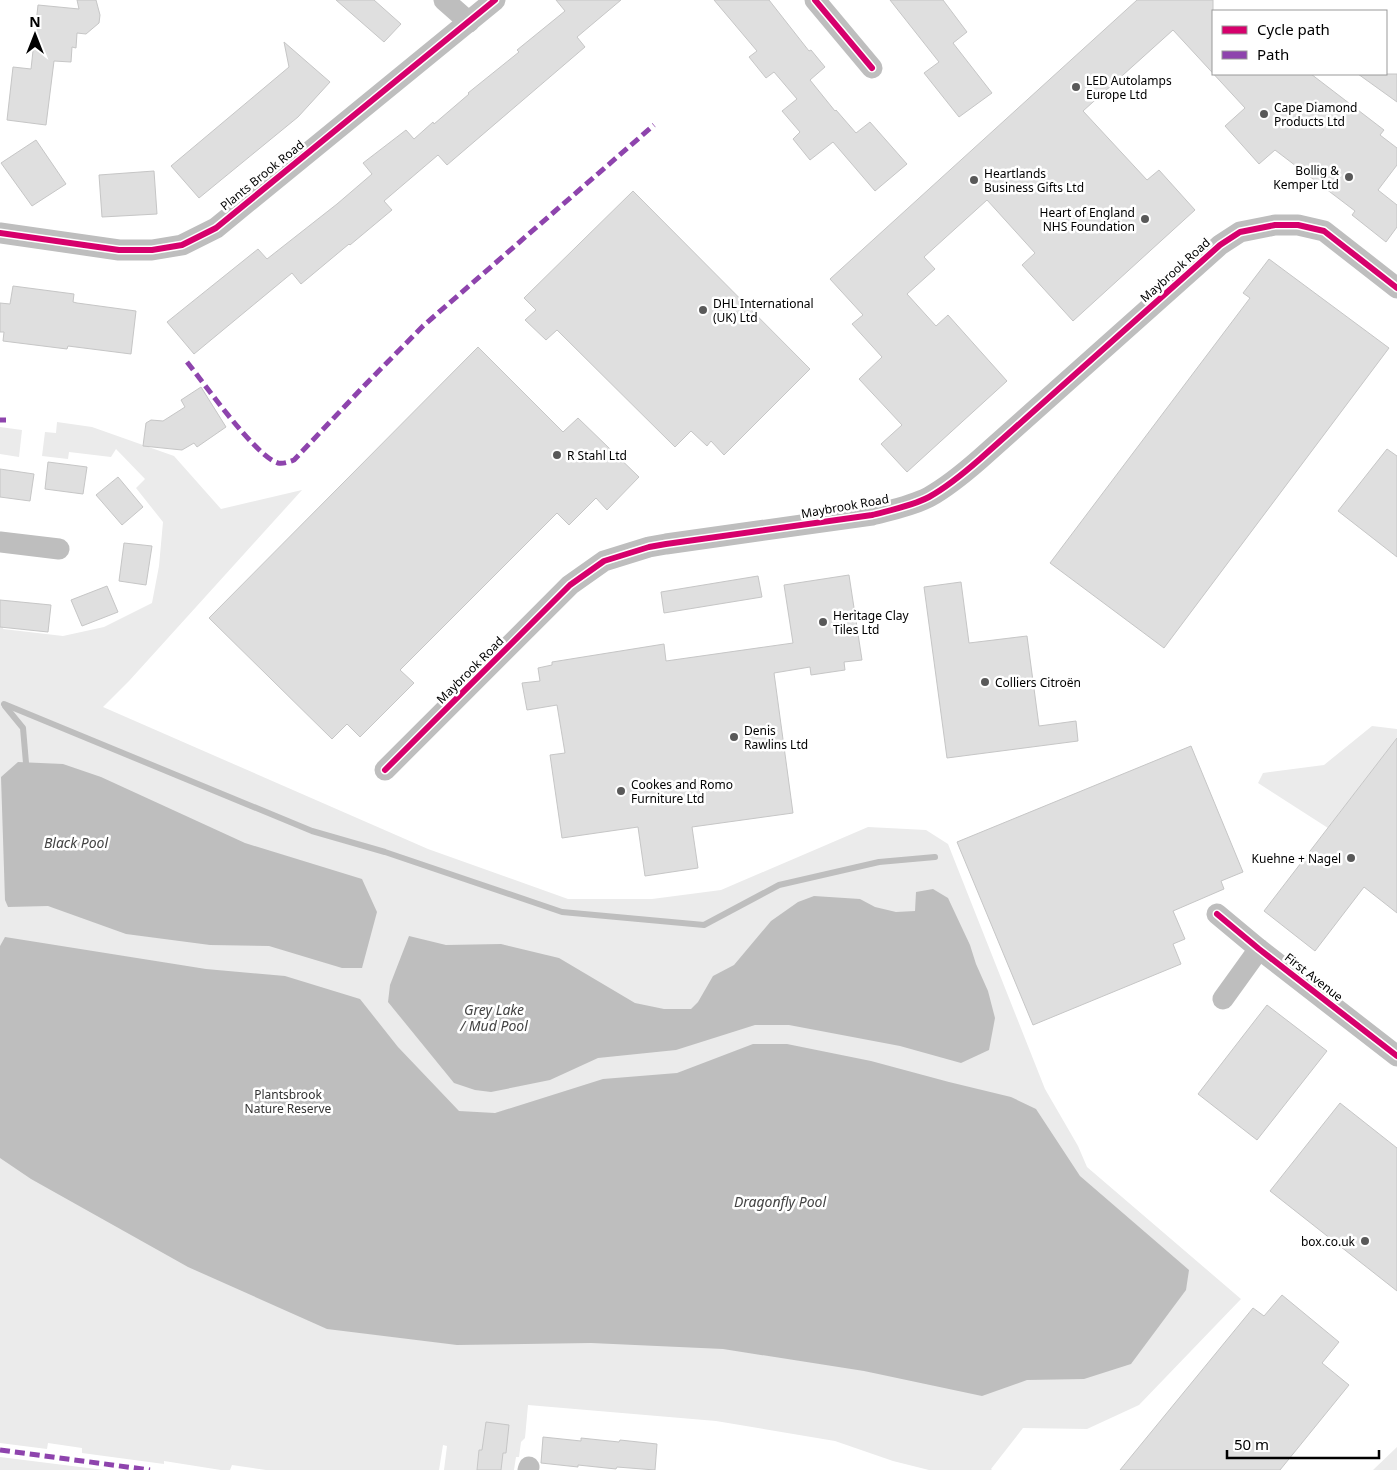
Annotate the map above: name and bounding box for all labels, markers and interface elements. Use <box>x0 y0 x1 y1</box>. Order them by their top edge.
north arrow <box>10 10 60 60</box>
legend <box>1212 10 1387 75</box>
text: N <box>29 12 41 31</box>
text: Cycle path <box>1257 19 1330 39</box>
text: Path <box>1257 44 1289 64</box>
place label: LED Autolamps Europe Ltd <box>1086 72 1172 103</box>
marker: LED Autolamps Europe Ltd <box>1070 81 1082 93</box>
place label: Cape Diamond Products Ltd <box>1274 99 1357 130</box>
marker: Cape Diamond Products Ltd <box>1258 108 1270 120</box>
street label: Plants Brook Road <box>217 136 307 214</box>
place label: Bollig & Kemper Ltd <box>1273 162 1339 193</box>
place label: Heartlands Business Gifts Ltd <box>984 165 1084 196</box>
marker: Bollig & Kemper Ltd <box>1343 171 1355 183</box>
marker: Heartlands Business Gifts Ltd <box>968 174 980 186</box>
place label: Heart of England NHS Foundation <box>1040 204 1135 235</box>
marker: Heart of England NHS Foundation <box>1139 213 1151 225</box>
street label: Maybrook Road <box>1136 234 1214 306</box>
place label: DHL International (UK) Ltd <box>713 295 814 326</box>
marker: DHL International (UK) Ltd <box>697 304 709 316</box>
place label: R Stahl Ltd <box>567 447 627 464</box>
marker: R Stahl Ltd <box>551 449 563 461</box>
street label: Maybrook Road <box>800 490 890 522</box>
place label: Heritage Clay Tiles Ltd <box>833 607 909 638</box>
marker: Heritage Clay Tiles Ltd <box>817 616 829 628</box>
street label: Maybrook Road <box>433 633 507 707</box>
place label: Colliers Citroën <box>995 674 1081 691</box>
marker: Colliers Citroën <box>979 676 991 688</box>
place label: Denis Rawlins Ltd <box>744 722 808 753</box>
marker: Denis Rawlins Ltd <box>728 731 740 743</box>
place label: Cookes and Romo Furniture Ltd <box>631 776 733 807</box>
marker: Cookes and Romo Furniture Ltd <box>615 785 627 797</box>
water label: Black Pool <box>44 833 108 852</box>
place label: Kuehne + Nagel <box>1252 850 1341 867</box>
marker: Kuehne + Nagel <box>1345 852 1357 864</box>
street label: First Avenue <box>1281 949 1347 1005</box>
water label: Grey Lake / Mud Pool <box>459 1000 528 1035</box>
park label: Plantsbrook Nature Reserve <box>245 1086 332 1117</box>
water label: Dragonfly Pool <box>734 1192 827 1211</box>
place label: box.co.uk <box>1301 1233 1356 1250</box>
marker: box.co.uk <box>1359 1235 1371 1247</box>
scale bar <box>1227 1428 1380 1460</box>
text: 50 m <box>1234 1434 1269 1454</box>

